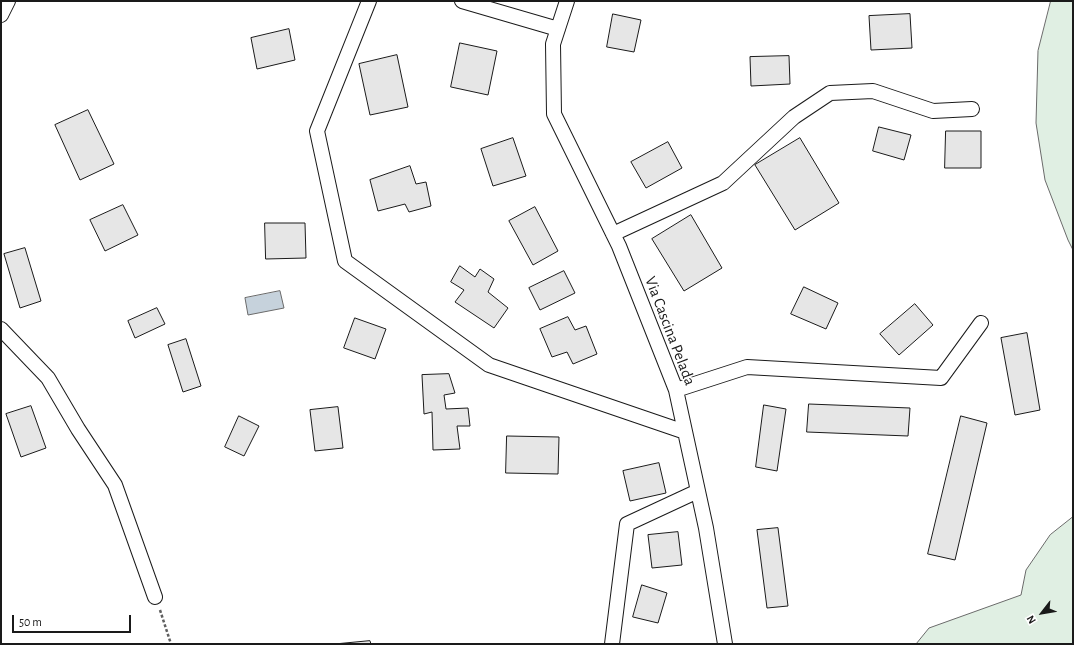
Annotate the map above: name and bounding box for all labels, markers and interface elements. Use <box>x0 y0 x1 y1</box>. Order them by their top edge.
street label: Via Cascina Pelada <box>640 274 700 388</box>
north arrow <box>1022 593 1062 633</box>
scale bar <box>14 607 133 633</box>
text: N <box>1025 613 1038 626</box>
text: 50 m <box>19 616 42 628</box>

